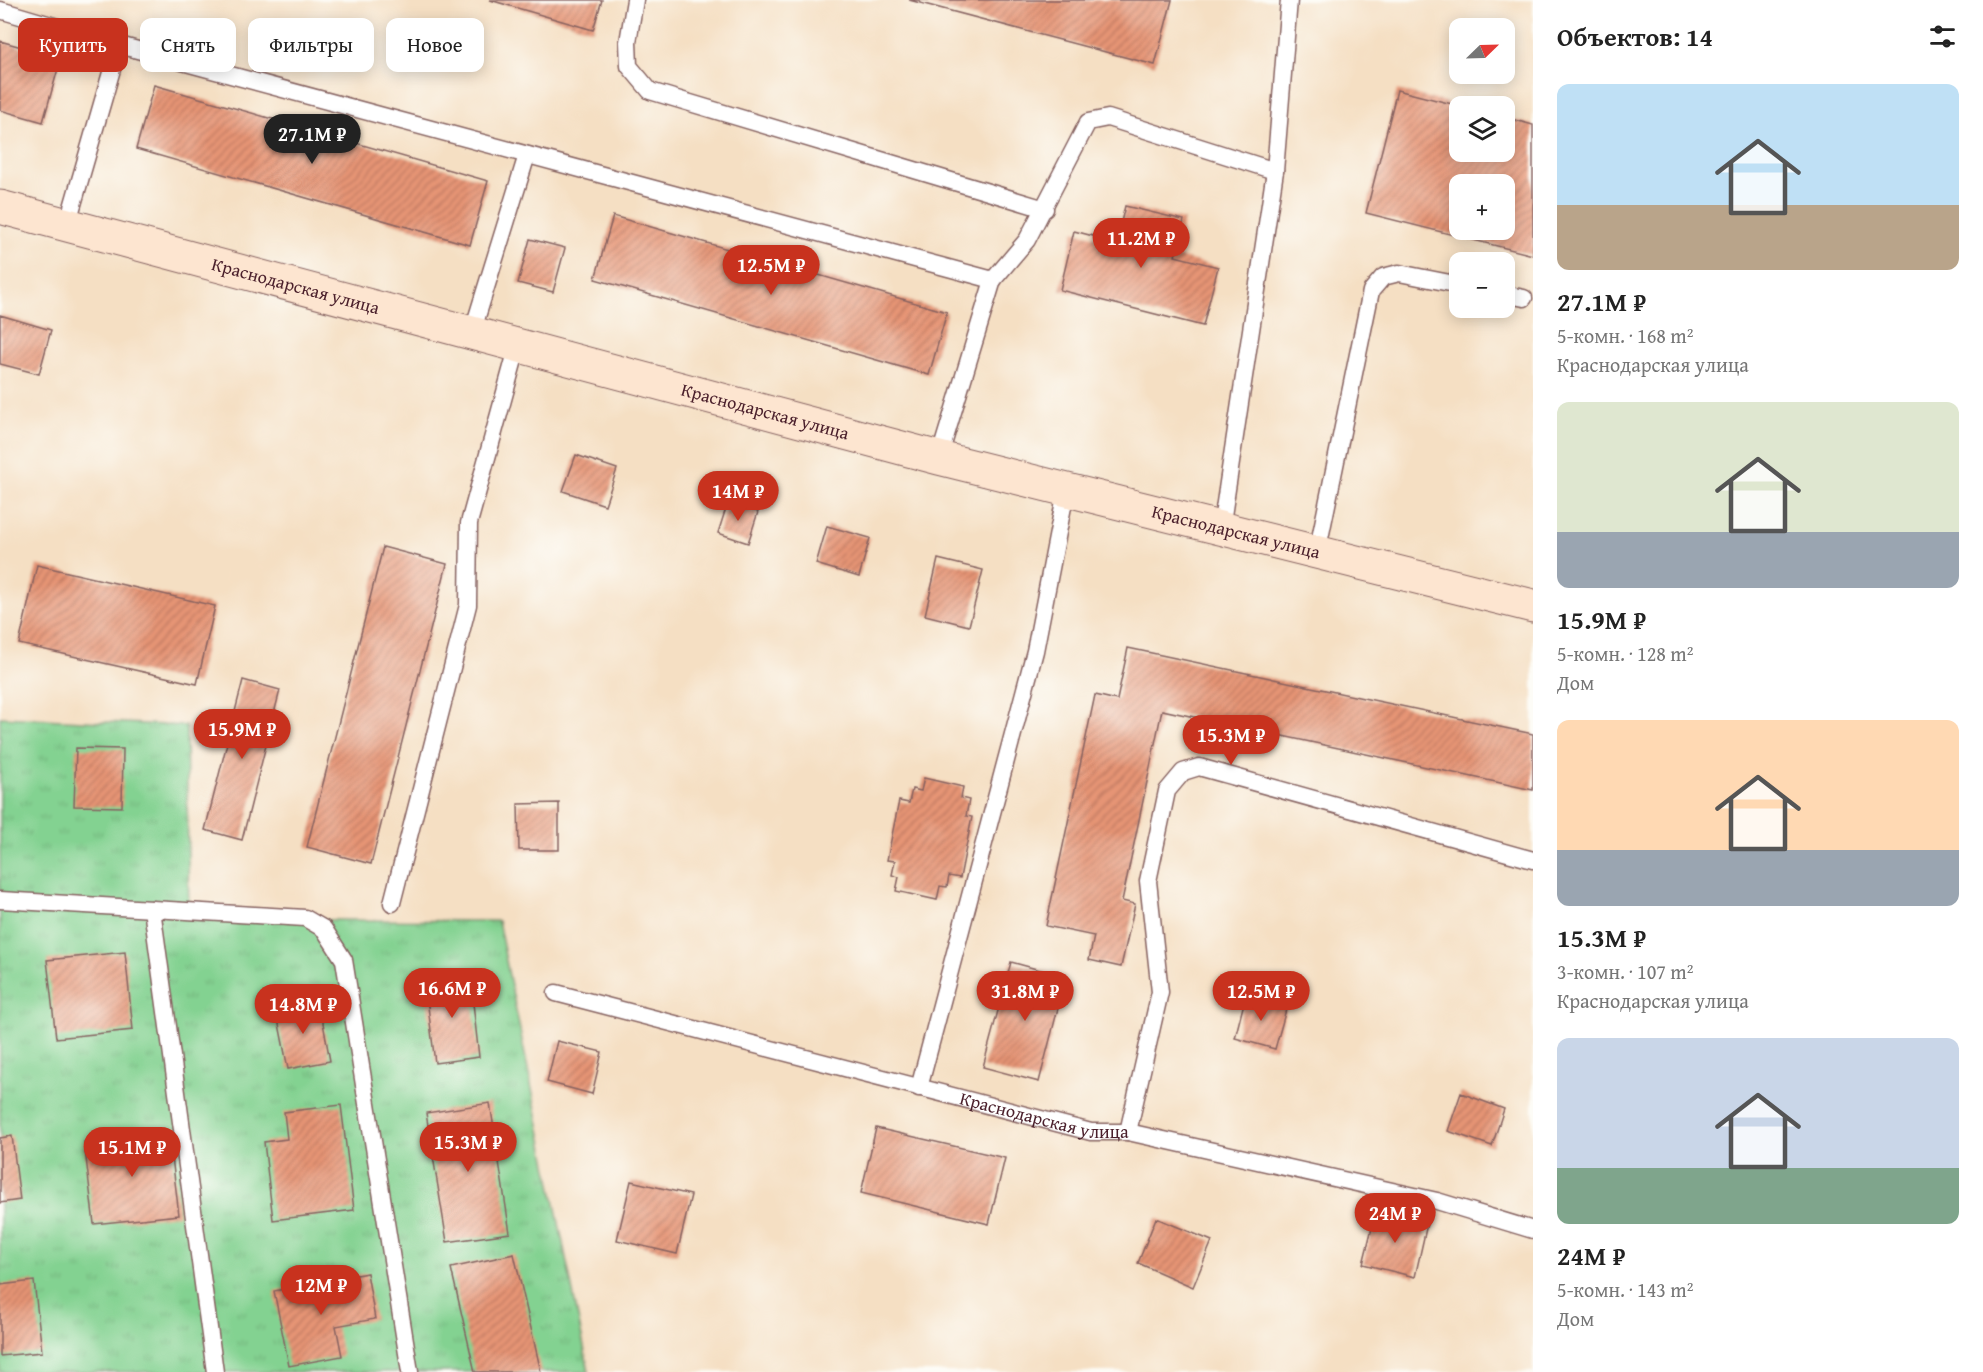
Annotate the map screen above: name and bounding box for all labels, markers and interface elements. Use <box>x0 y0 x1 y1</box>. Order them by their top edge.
text: Объектов: 14 <box>1557 17 1713 56</box>
chip: Купить <box>18 18 128 72</box>
chip: Снять <box>140 18 236 72</box>
chip: Фильтры <box>248 18 374 72</box>
chip: Новое <box>386 18 484 72</box>
north arrow <box>1449 18 1515 84</box>
map controls <box>1449 18 1515 318</box>
icon: filters <box>1926 20 1959 53</box>
button: layers <box>1449 96 1515 162</box>
pin: 27.1M ₽ <box>257 114 367 165</box>
text: 27.1M ₽ <box>278 119 346 148</box>
icon: home <box>1704 123 1812 231</box>
button: + <box>1449 174 1515 240</box>
pin: 11.2M ₽ <box>1086 218 1196 269</box>
text: 11.2M ₽ <box>1107 223 1175 252</box>
pin: 12.5M ₽ <box>716 245 826 296</box>
street label: Краснодарская улица <box>209 250 383 321</box>
text: 12.5M ₽ <box>737 250 805 279</box>
button: − <box>1449 252 1515 318</box>
text: 27.1M ₽ <box>1557 282 1646 321</box>
text: 5-комн. · 168 m² <box>1557 321 1693 350</box>
text: Краснодарская улица <box>1557 350 1749 379</box>
street label: Краснодарская улица <box>678 376 853 447</box>
icon: home <box>1704 441 1812 549</box>
pin: 14M ₽ <box>696 471 780 522</box>
text: 14M ₽ <box>712 476 764 505</box>
street label: Краснодарская улица <box>1149 498 1324 566</box>
text: 15.9M ₽ <box>1557 600 1646 639</box>
text: 5-комн. · 128 m² <box>1557 639 1693 668</box>
text: Дом <box>1557 668 1594 697</box>
pin: 15.9M ₽ <box>187 709 297 760</box>
text: 15.9M ₽ <box>208 714 276 743</box>
pin: 15.3M ₽ <box>1176 715 1286 766</box>
text: 15.3M ₽ <box>1197 720 1265 749</box>
icon: home <box>1704 759 1812 867</box>
text: 15.3M ₽ <box>1557 918 1646 957</box>
text: 3-комн. · 107 m² <box>1557 957 1693 986</box>
pin: 16.6M ₽ <box>397 968 507 1019</box>
pin: 31.8M ₽ <box>970 971 1080 1022</box>
pin: 12.5M ₽ <box>1206 971 1316 1022</box>
text: 16.6M ₽ <box>418 973 486 1002</box>
text: 31.8M ₽ <box>991 976 1059 1005</box>
text: 12.5M ₽ <box>1227 976 1295 1005</box>
pin: 14.8M ₽ <box>248 984 358 1035</box>
text: Краснодарская улица <box>1557 986 1749 1015</box>
text: 14.8M ₽ <box>269 989 337 1018</box>
icon: home <box>1704 1077 1812 1185</box>
street label: Краснодарская улица <box>957 1084 1129 1145</box>
pin: 15.3M ₽ <box>413 1122 523 1173</box>
pin: 15.1M ₽ <box>77 1127 187 1178</box>
text: 15.3M ₽ <box>434 1127 502 1156</box>
text: 15.1M ₽ <box>98 1132 166 1161</box>
pin: 24M ₽ <box>1353 1193 1437 1244</box>
text: 24M ₽ <box>1369 1198 1421 1227</box>
text: 24M ₽ <box>1557 1236 1626 1275</box>
pin: 12M ₽ <box>279 1265 363 1316</box>
text: 12M ₽ <box>295 1270 347 1299</box>
text: 5-комн. · 143 m² <box>1557 1275 1693 1304</box>
text: Дом <box>1557 1304 1594 1333</box>

